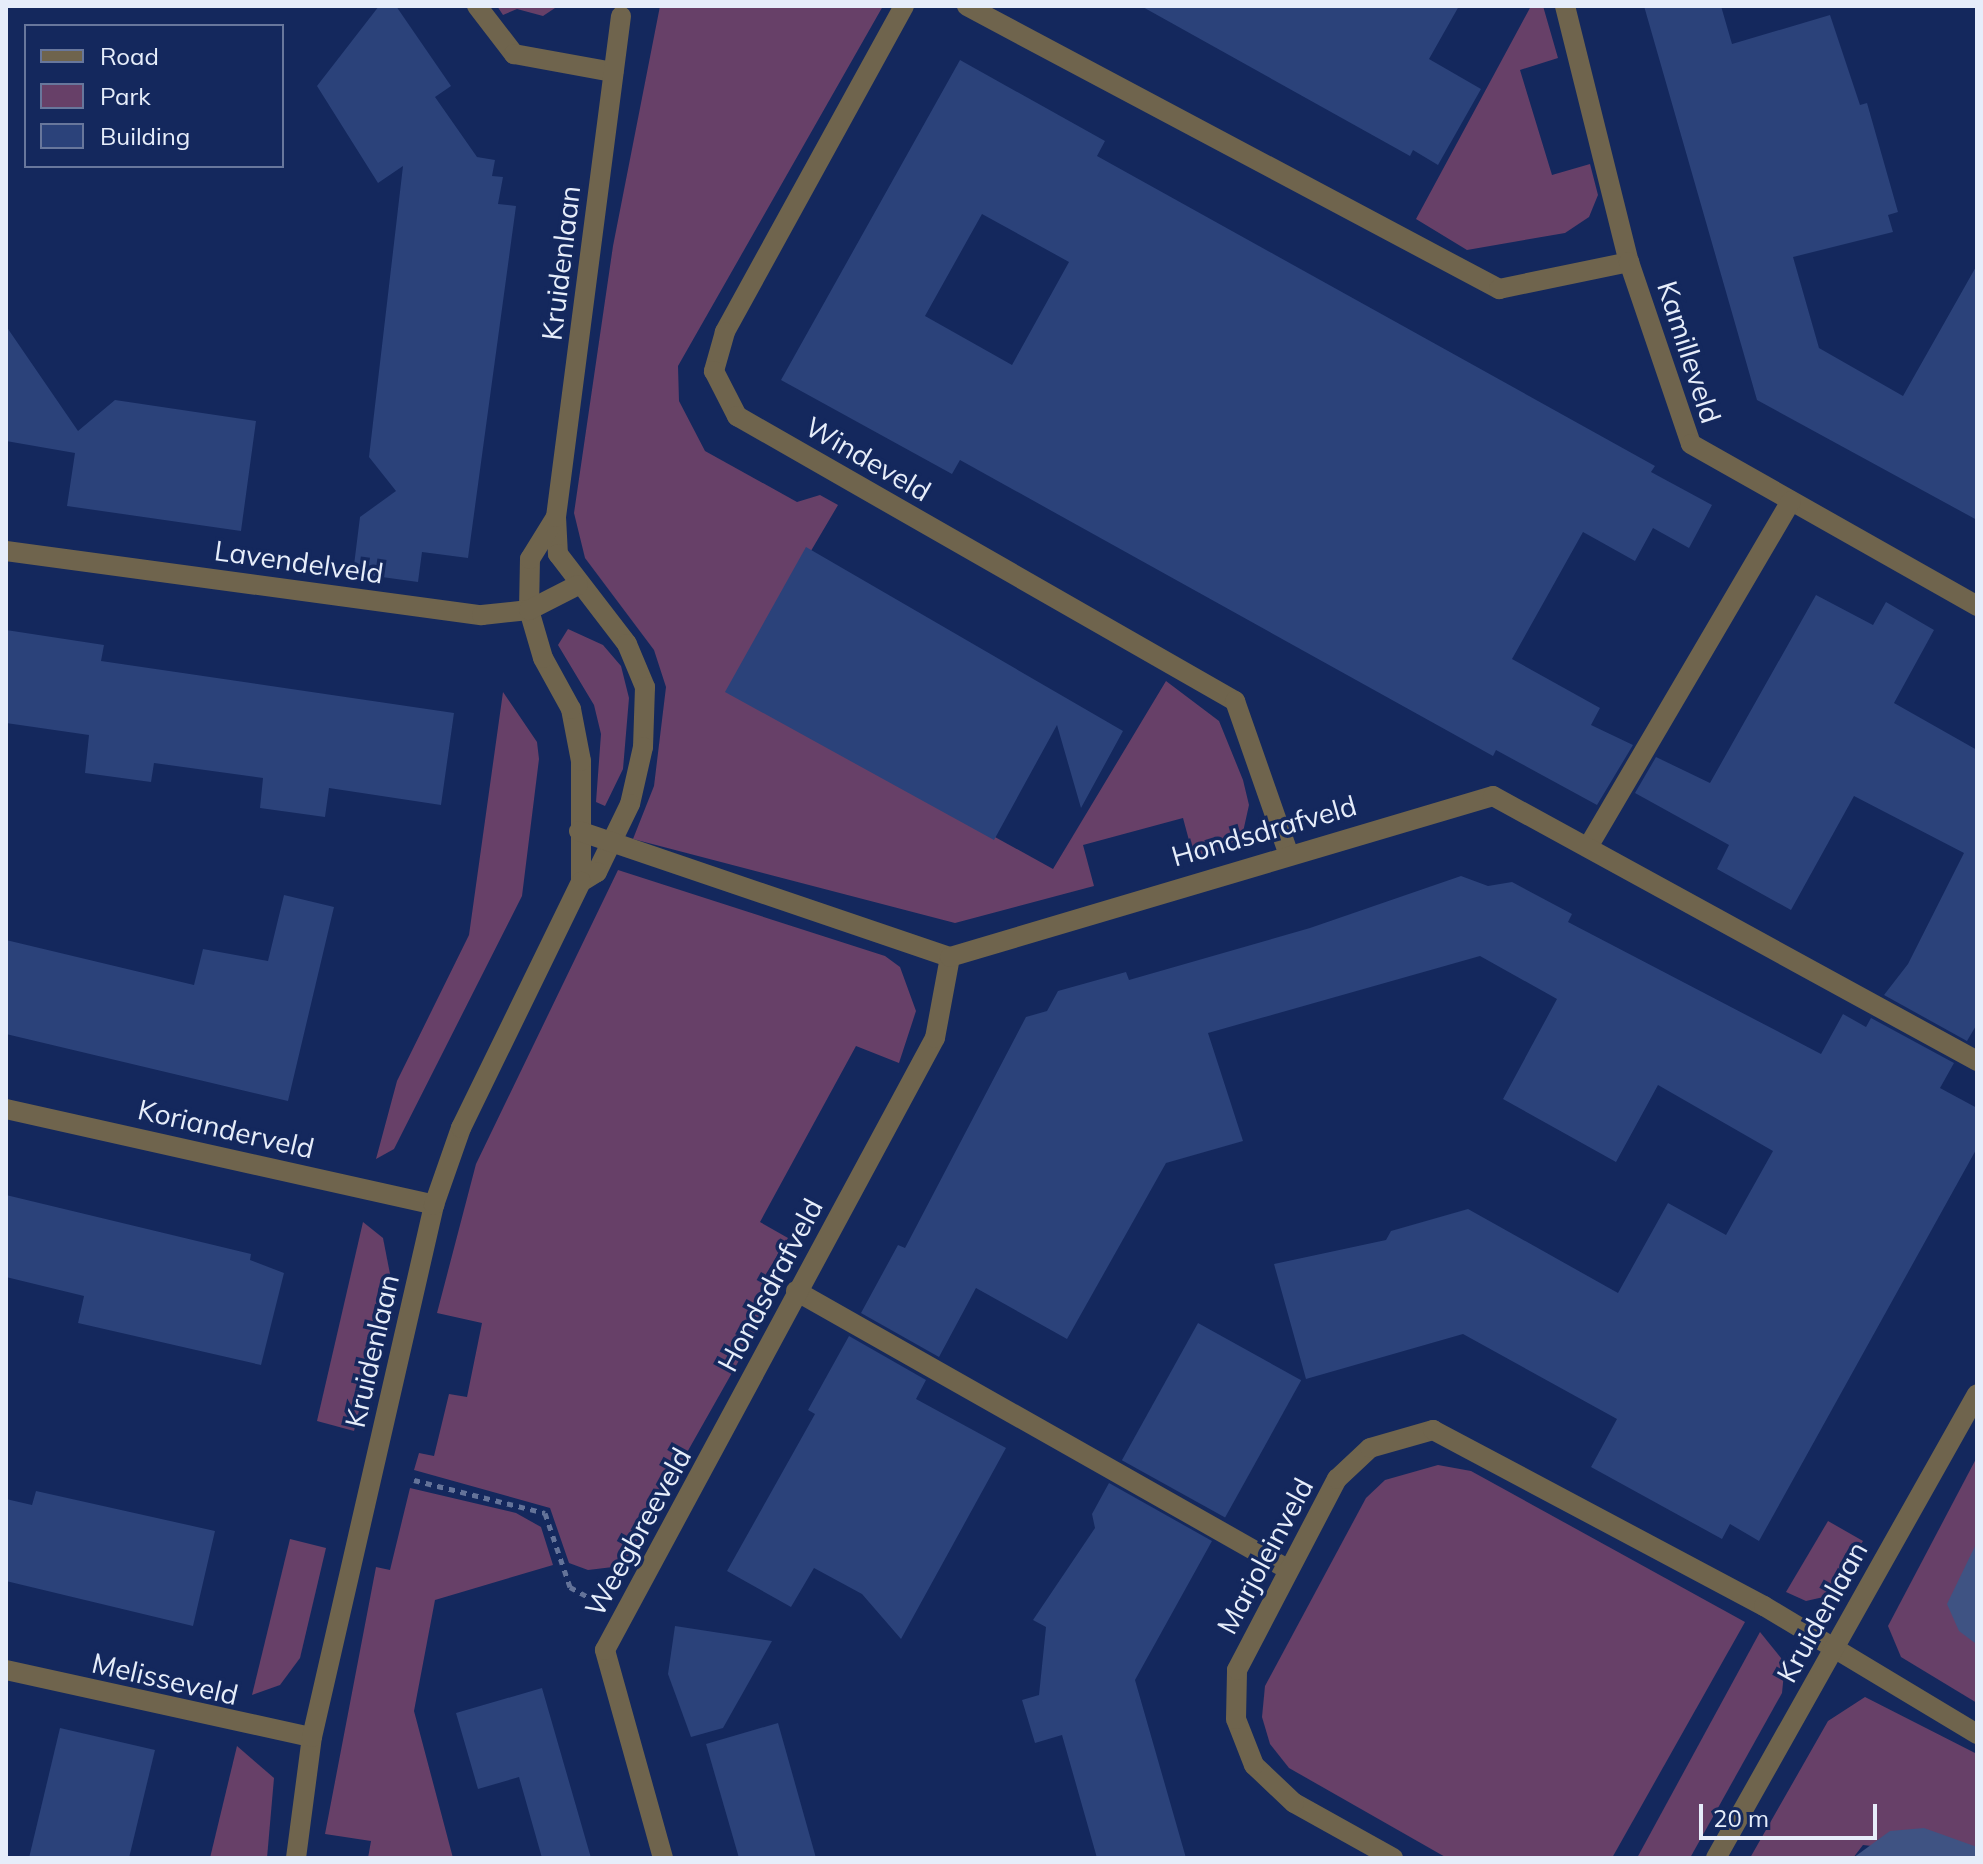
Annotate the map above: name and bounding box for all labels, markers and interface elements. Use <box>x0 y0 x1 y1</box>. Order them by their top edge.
legend <box>24 24 284 168</box>
text: Road <box>100 41 159 71</box>
text: Park <box>100 81 151 111</box>
text: Building <box>100 121 190 151</box>
street label: Kruidenlaan <box>535 184 587 342</box>
street label: Kamilleveld <box>1650 277 1728 427</box>
street label: Windeveld <box>799 410 937 508</box>
street label: Lavendelveld <box>212 534 386 590</box>
street label: Hondsdrafveld <box>1168 789 1360 873</box>
street label: Korianderveld <box>135 1092 317 1166</box>
street label: Hondsdrafveld <box>710 1193 830 1377</box>
street label: Kruidenlaan <box>338 1271 406 1431</box>
street label: Weegbreeveld <box>578 1442 698 1622</box>
street label: Marjoleinveld <box>1210 1472 1320 1640</box>
street label: Kruidenlaan <box>1770 1536 1874 1688</box>
street label: Melisseveld <box>89 1646 241 1712</box>
scale bar <box>1703 1788 1881 1838</box>
text: 20 m <box>1713 1803 1769 1833</box>

